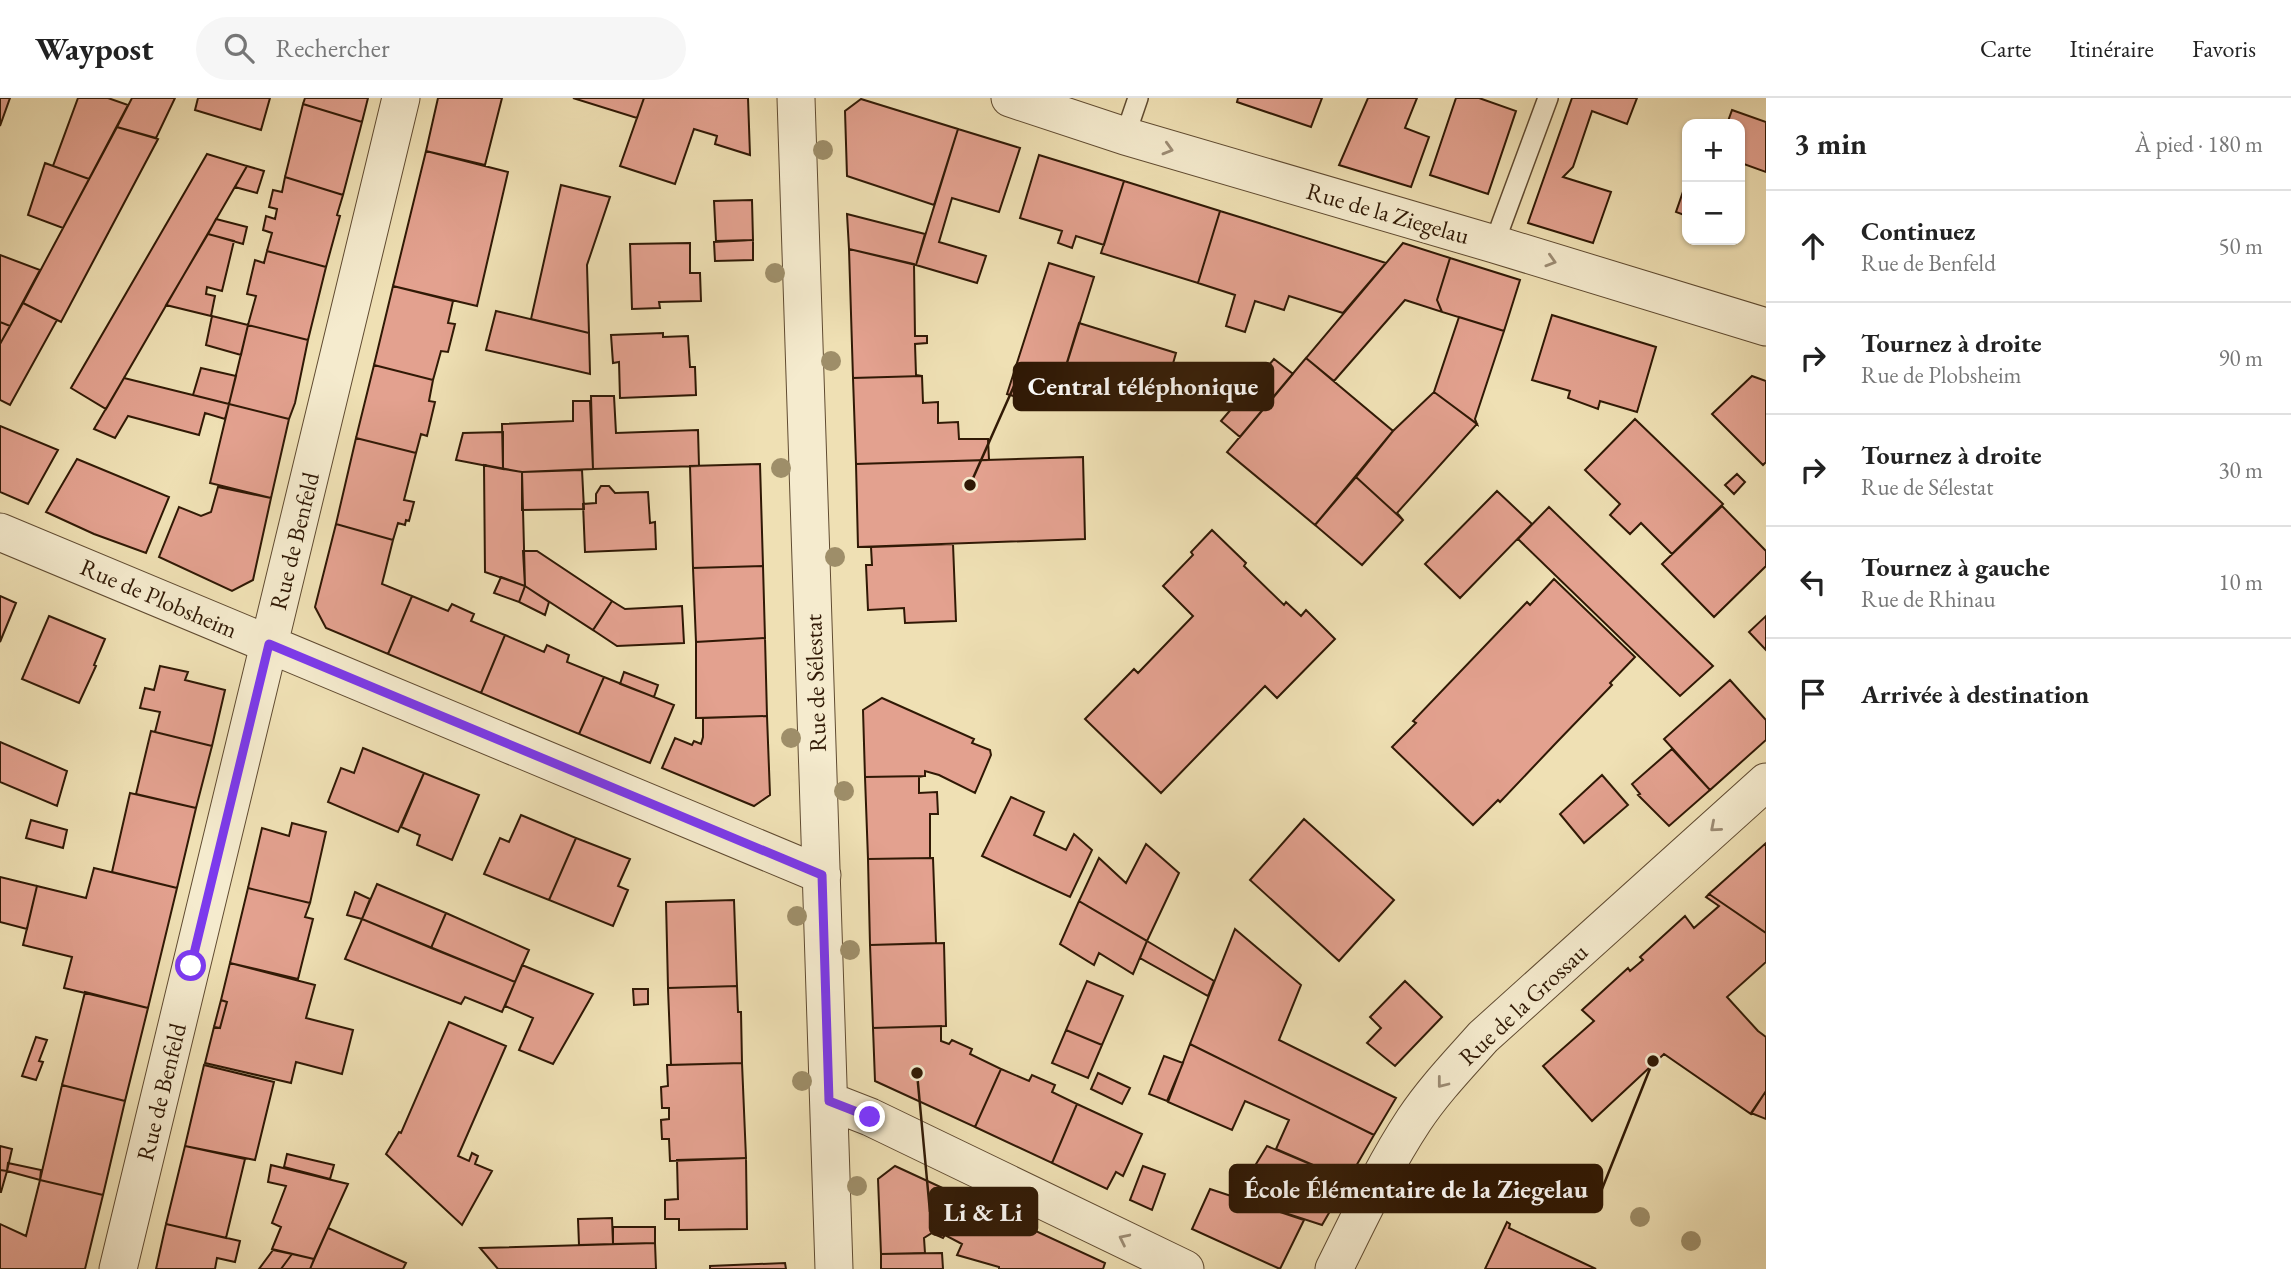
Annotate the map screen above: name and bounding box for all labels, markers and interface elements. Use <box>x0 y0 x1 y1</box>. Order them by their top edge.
search box <box>196 17 686 80</box>
text: Waypost <box>35 27 154 70</box>
icon: search <box>220 29 258 67</box>
text: Rechercher <box>276 31 390 65</box>
text: Carte <box>1980 33 2031 64</box>
text: Itinéraire <box>2069 33 2154 64</box>
text: Favoris <box>2192 33 2256 64</box>
map controls <box>1682 119 1745 245</box>
button: + <box>1682 119 1745 182</box>
text: 3 min <box>1794 124 1867 163</box>
text: À pied · 180 m <box>2135 129 2263 159</box>
one-way arrow <box>1162 140 1174 155</box>
street label: Rue de la Ziegelau <box>1303 175 1473 251</box>
button: − <box>1682 182 1745 245</box>
text: Continuez <box>1861 214 1975 248</box>
icon: ahead <box>1794 227 1832 265</box>
text: 50 m <box>2218 231 2263 261</box>
text: Rue de Benfeld <box>1861 248 1996 278</box>
one-way arrow <box>1545 253 1557 268</box>
text: Tournez à droite <box>1861 326 2042 360</box>
icon: right <box>1794 339 1832 377</box>
text: 90 m <box>2218 343 2263 373</box>
text: Rue de Plobsheim <box>1861 360 2022 390</box>
callout: Central téléphonique <box>1014 363 1273 410</box>
text: Central téléphonique <box>1028 369 1258 403</box>
text: Tournez à droite <box>1861 438 2042 472</box>
icon: right <box>1794 451 1832 489</box>
text: 30 m <box>2218 455 2263 485</box>
street label: Rue de Benfeld <box>262 468 326 613</box>
text: Rue de Sélestat <box>1861 472 1994 502</box>
text: Tournez à gauche <box>1861 550 2050 584</box>
street label: Rue de Plobsheim <box>76 551 242 645</box>
icon: left <box>1794 563 1832 601</box>
text: 10 m <box>2218 567 2263 597</box>
text: Rue de Rhinau <box>1861 584 1996 614</box>
street label: Rue de Sélestat <box>797 613 833 753</box>
icon: arrive <box>1794 675 1832 713</box>
text: Arrivée à destination <box>1861 677 2089 711</box>
one-way arrow <box>1710 819 1723 832</box>
street label: Rue de la Grossau <box>1452 936 1594 1072</box>
route start <box>175 950 206 981</box>
street label: Rue de Benfeld <box>129 1019 193 1164</box>
one-way arrow <box>1437 1076 1450 1088</box>
route end <box>854 1101 885 1132</box>
callout: École Élémentaire de la Ziegelau <box>1230 1165 1602 1212</box>
text: École Élémentaire de la Ziegelau <box>1244 1172 1589 1206</box>
callout: Li & Li <box>930 1188 1037 1235</box>
text: Li & Li <box>944 1195 1023 1229</box>
one-way arrow <box>1119 1234 1131 1248</box>

